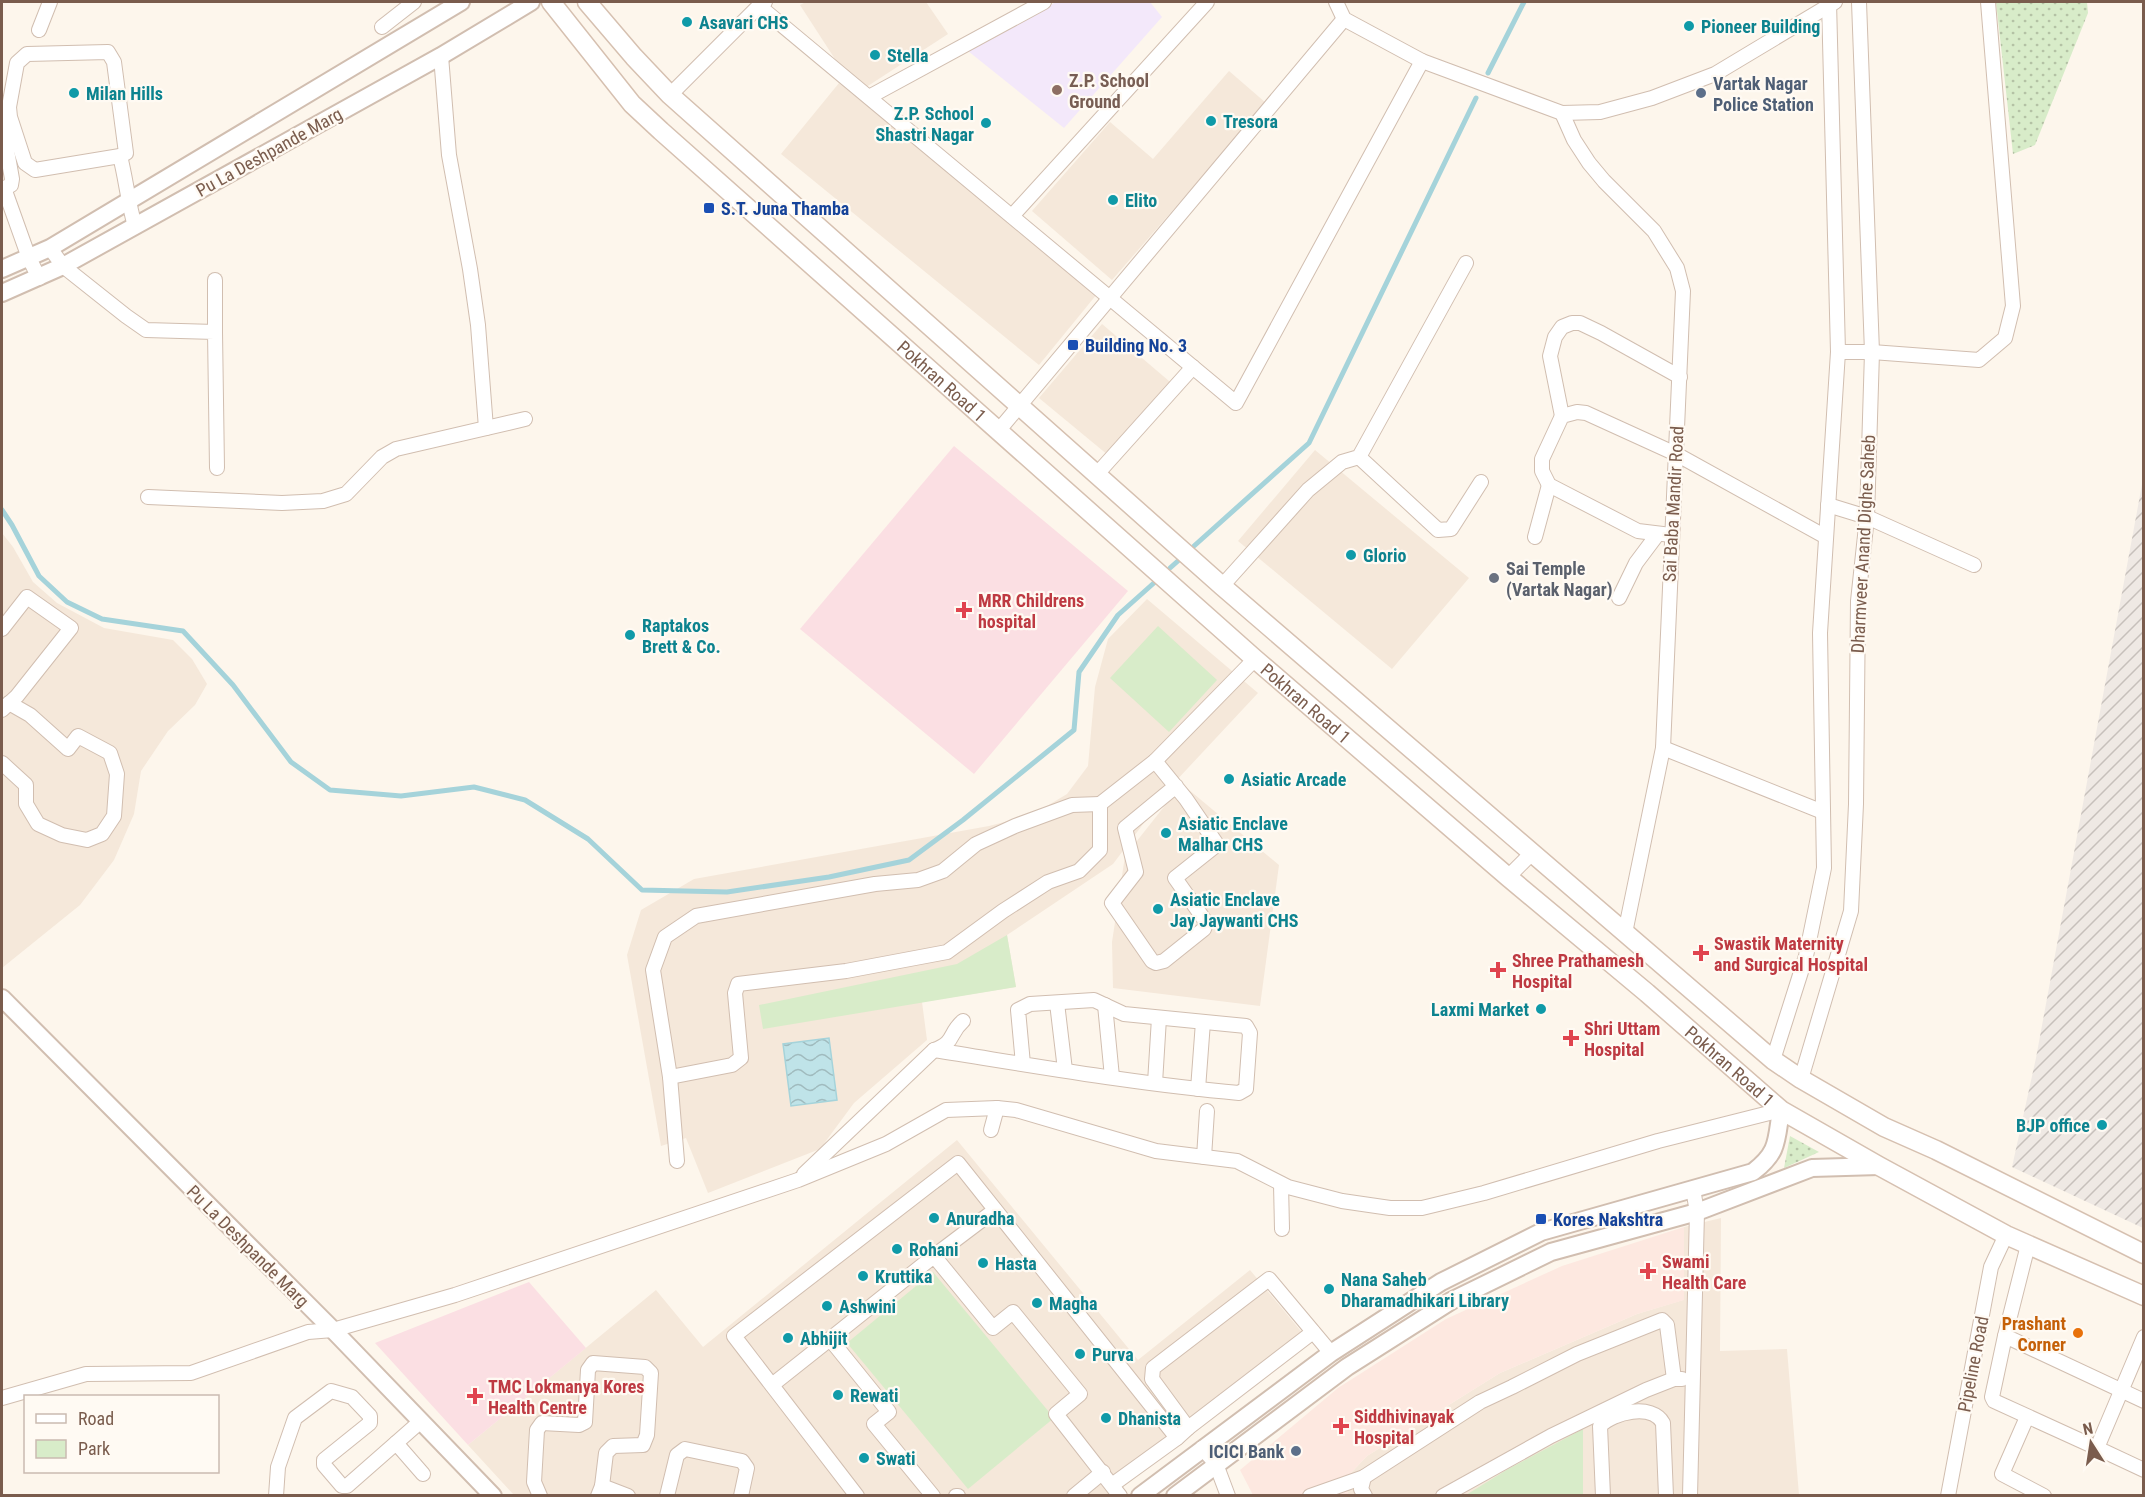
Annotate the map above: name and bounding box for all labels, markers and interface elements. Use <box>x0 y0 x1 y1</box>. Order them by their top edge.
place label: Asavari CHS <box>699 12 789 33</box>
marker: Asavari CHS <box>680 15 694 29</box>
place label: Pioneer Building <box>1701 16 1820 37</box>
marker: Pioneer Building <box>1682 19 1696 33</box>
place label: Stella <box>887 45 928 66</box>
marker: Stella <box>868 48 882 62</box>
place label: Z.P. School Ground <box>1069 70 1149 112</box>
place label: Vartak Nagar Police Station <box>1713 73 1814 115</box>
place label: Milan Hills <box>86 83 163 104</box>
marker: Z.P. School Ground <box>1050 83 1064 97</box>
marker: Milan Hills <box>67 86 81 100</box>
marker: Vartak Nagar Police Station <box>1694 86 1708 100</box>
street label: Pu La Deshpande Marg <box>192 103 346 201</box>
place label: Z.P. School Shastri Nagar <box>876 103 974 145</box>
place label: Tresora <box>1223 111 1278 132</box>
marker: Tresora <box>1204 114 1218 128</box>
marker: Z.P. School Shastri Nagar <box>979 116 993 130</box>
place label: Elito <box>1125 190 1157 211</box>
marker: Elito <box>1106 193 1120 207</box>
place label: S.T. Juna Thamba <box>721 198 849 219</box>
marker: S.T. Juna Thamba <box>702 201 716 215</box>
place label: Building No. 3 <box>1085 335 1187 356</box>
street label: Pokhran Road 1 <box>893 336 991 426</box>
marker: Building No. 3 <box>1066 338 1080 352</box>
street label: Sai Baba Mandir Road <box>1658 426 1688 582</box>
street label: Dharmveer Anand Dighe Saheb <box>1847 434 1879 654</box>
place label: Glorio <box>1363 545 1407 566</box>
marker: Glorio <box>1344 548 1358 562</box>
place label: Sai Temple (Vartak Nagar) <box>1506 558 1612 601</box>
marker: Sai Temple (Vartak Nagar) <box>1487 571 1501 585</box>
place label: MRR Childrens hospital <box>978 590 1084 632</box>
marker: MRR Childrens hospital <box>955 601 973 619</box>
place label: Raptakos Brett & Co. <box>642 615 721 657</box>
marker: Raptakos Brett & Co. <box>623 628 637 642</box>
street label: Pokhran Road 1 <box>1257 659 1355 747</box>
place label: Asiatic Arcade <box>1241 769 1347 790</box>
marker: Asiatic Arcade <box>1222 772 1236 786</box>
place label: Asiatic Enclave Malhar CHS <box>1178 813 1288 855</box>
marker: Asiatic Enclave Malhar CHS <box>1159 826 1173 840</box>
place label: Asiatic Enclave Jay Jaywanti CHS <box>1170 889 1299 931</box>
marker: Asiatic Enclave Jay Jaywanti CHS <box>1151 902 1165 916</box>
place label: Swastik Maternity and Surgical Hospital <box>1714 933 1868 975</box>
marker: Swastik Maternity and Surgical Hospital <box>1692 944 1710 962</box>
place label: Shree Prathamesh Hospital <box>1512 950 1644 992</box>
marker: Shree Prathamesh Hospital <box>1489 961 1507 979</box>
place label: Laxmi Market <box>1431 999 1529 1020</box>
marker: Laxmi Market <box>1534 1002 1548 1016</box>
place label: Shri Uttam Hospital <box>1584 1018 1660 1060</box>
street label: Pokhran Road 1 <box>1681 1021 1779 1110</box>
marker: Shri Uttam Hospital <box>1562 1029 1580 1047</box>
place label: BJP office <box>2016 1115 2090 1136</box>
marker: BJP office <box>2095 1118 2109 1132</box>
street label: Pu La Deshpande Marg <box>183 1181 313 1311</box>
place label: Anuradha <box>946 1208 1014 1229</box>
place label: Kores Nakshtra <box>1553 1209 1663 1230</box>
marker: Anuradha <box>927 1211 941 1225</box>
marker: Kores Nakshtra <box>1534 1212 1548 1226</box>
place label: Rohani <box>909 1239 959 1260</box>
marker: Rohani <box>890 1242 904 1256</box>
place label: Swami Health Care <box>1662 1251 1747 1293</box>
place label: Hasta <box>995 1253 1037 1274</box>
marker: Hasta <box>976 1256 990 1270</box>
marker: Swami Health Care <box>1639 1262 1657 1280</box>
place label: Kruttika <box>875 1266 932 1287</box>
marker: Kruttika <box>856 1269 870 1283</box>
place label: Nana Saheb Dharamadhikari Library <box>1341 1269 1509 1311</box>
marker: Nana Saheb Dharamadhikari Library <box>1322 1282 1336 1296</box>
place label: Magha <box>1049 1293 1098 1314</box>
place label: Ashwini <box>839 1296 896 1317</box>
marker: Magha <box>1030 1296 1044 1310</box>
marker: Ashwini <box>820 1299 834 1313</box>
place label: Prashant Corner <box>2002 1313 2066 1355</box>
street label: Pipeline Road <box>1953 1314 1993 1414</box>
marker: Prashant Corner <box>2071 1326 2085 1340</box>
place label: Abhijit <box>800 1328 848 1349</box>
marker: Abhijit <box>781 1331 795 1345</box>
place label: Purva <box>1092 1344 1134 1365</box>
marker: Purva <box>1073 1347 1087 1361</box>
place label: TMC Lokmanya Kores Health Centre <box>488 1376 644 1418</box>
place label: Rewati <box>850 1385 899 1406</box>
marker: TMC Lokmanya Kores Health Centre <box>466 1387 484 1405</box>
marker: Rewati <box>831 1388 845 1402</box>
legend <box>24 1395 219 1473</box>
place label: Siddhivinayak Hospital <box>1354 1406 1455 1448</box>
text: Road <box>78 1408 114 1429</box>
place label: Dhanista <box>1118 1408 1181 1429</box>
marker: Dhanista <box>1099 1411 1113 1425</box>
north arrow <box>2061 1413 2121 1473</box>
marker: Siddhivinayak Hospital <box>1332 1417 1350 1435</box>
text: N <box>2081 1419 2095 1439</box>
text: Park <box>78 1438 110 1459</box>
place label: ICICI Bank <box>1209 1441 1284 1462</box>
marker: ICICI Bank <box>1289 1444 1303 1458</box>
place label: Swati <box>876 1448 916 1469</box>
marker: Swati <box>857 1451 871 1465</box>

